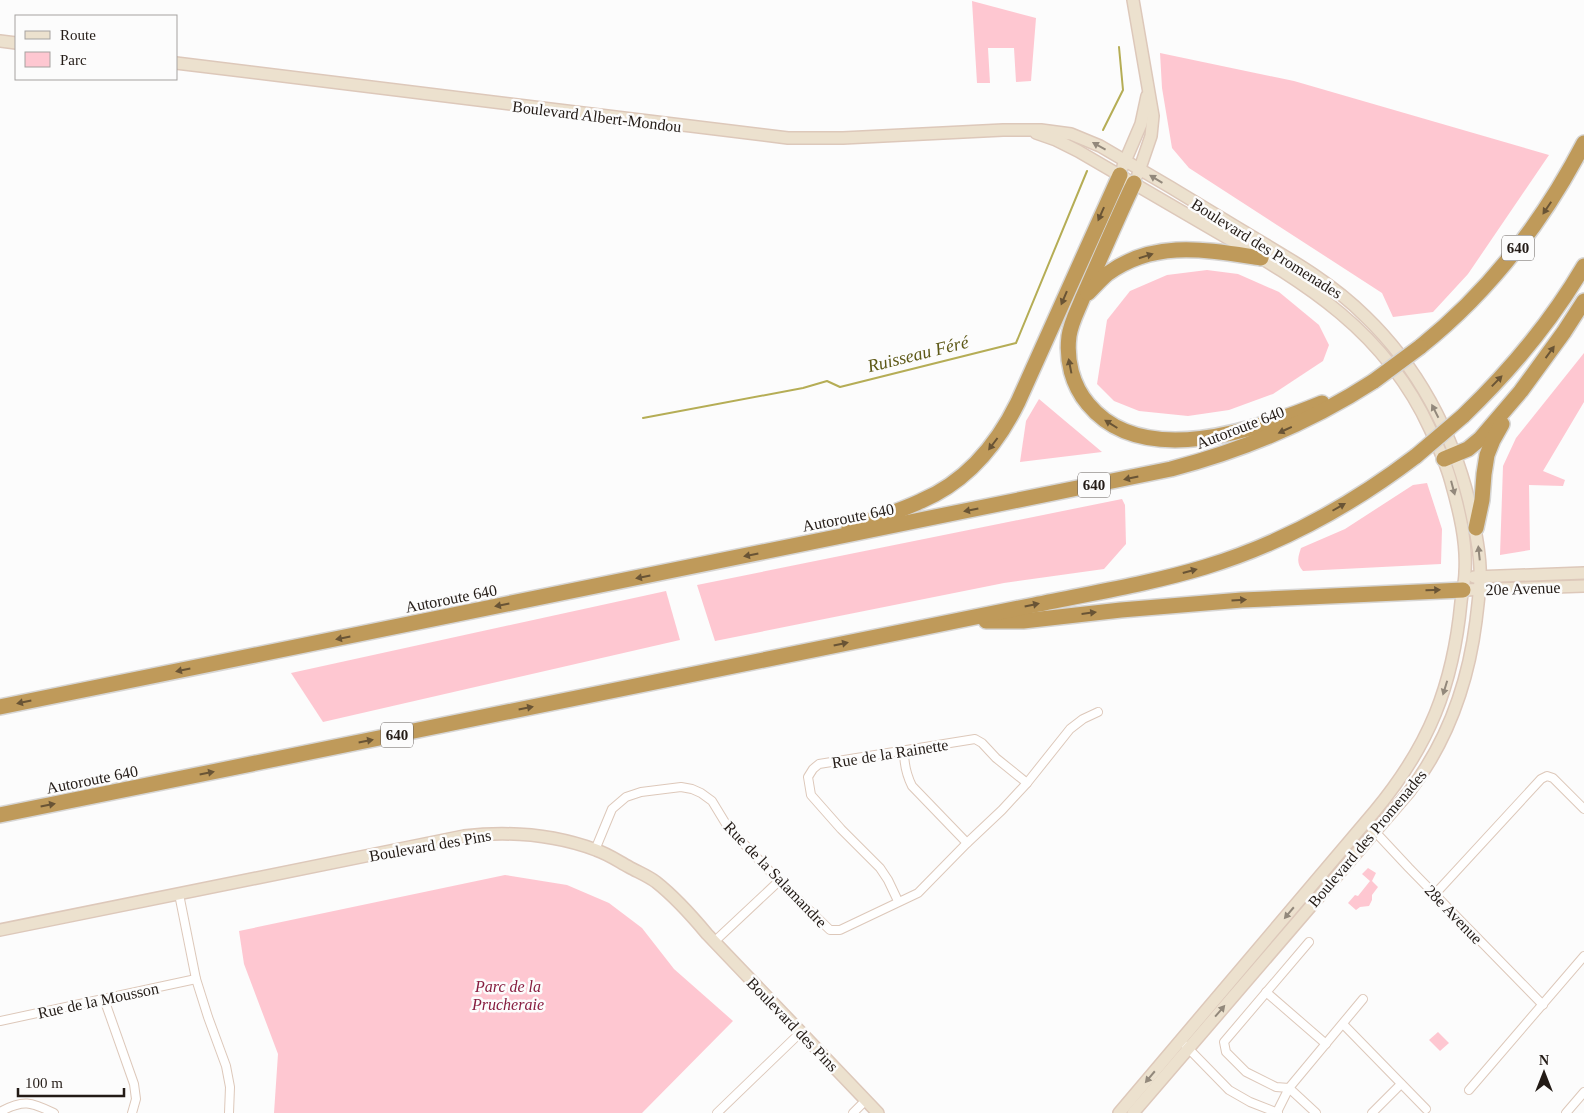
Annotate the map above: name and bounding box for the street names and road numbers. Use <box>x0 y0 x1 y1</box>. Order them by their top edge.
street label: Boulevard Albert-Mondou <box>511 98 682 135</box>
street label: Boulevard des Promenades <box>1188 195 1345 302</box>
road number: 640 <box>1502 236 1534 260</box>
street label: Autoroute 640 <box>1194 403 1287 452</box>
road number: 640 <box>1078 472 1110 498</box>
street label: Autoroute 640 <box>801 500 895 535</box>
street label: 20e Avenue <box>1485 579 1561 598</box>
street label: Autoroute 640 <box>404 581 498 616</box>
road number: 640 <box>381 722 413 748</box>
street label: Rue de la Rainette <box>831 736 950 771</box>
street label: Autoroute 640 <box>45 762 139 797</box>
street label: Boulevard des Promenades <box>1305 766 1430 911</box>
street label: Rue de la Salamandre <box>721 818 830 931</box>
street label: Boulevard des Pins <box>368 826 492 865</box>
street label: 28e Avenue <box>1422 882 1486 947</box>
street label: Boulevard des Pins <box>744 974 842 1075</box>
street label: Rue de la Mousson <box>36 979 160 1022</box>

